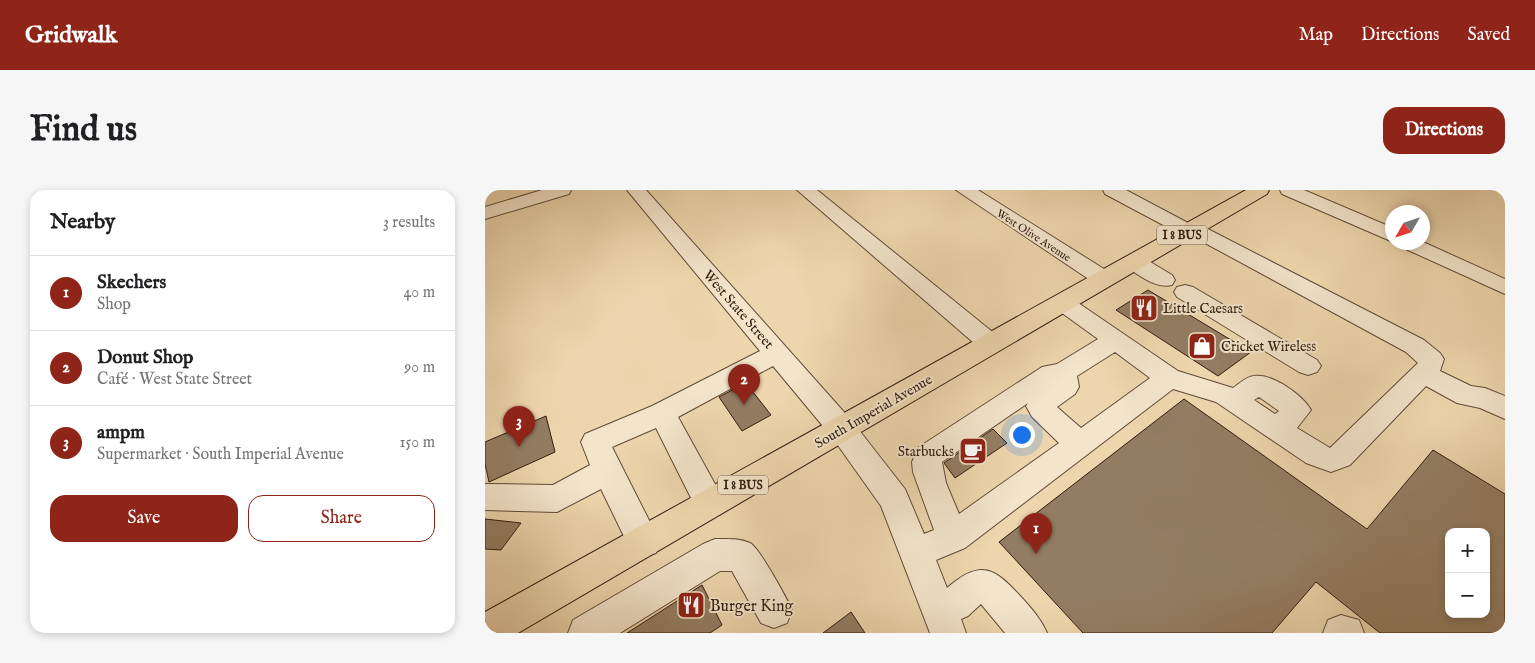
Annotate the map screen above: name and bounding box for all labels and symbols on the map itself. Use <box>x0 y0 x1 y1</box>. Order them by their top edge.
north arrow <box>1385 205 1430 250</box>
street label: West Olive Avenue <box>994 207 1073 265</box>
road number: I 8 BUS <box>1157 226 1207 244</box>
street label: West State Street <box>699 266 778 353</box>
restaurant icon: Little Caesars <box>1129 293 1159 323</box>
place label: Little Caesars <box>1163 300 1243 318</box>
shop icon: Cricket Wireless <box>1187 331 1217 361</box>
place label: Cricket Wireless <box>1221 338 1316 356</box>
pin: 2 <box>728 364 760 405</box>
street label: South Imperial Avenue <box>812 371 936 453</box>
pin: 3 <box>503 406 535 447</box>
your location <box>1009 422 1035 448</box>
cafe icon: Starbucks <box>958 436 988 466</box>
place label: Starbucks <box>898 443 954 461</box>
road number: I 8 BUS <box>718 476 768 494</box>
pin: 1 <box>1020 513 1052 554</box>
restaurant icon: Burger King <box>676 590 706 620</box>
place label: Burger King <box>710 597 794 617</box>

